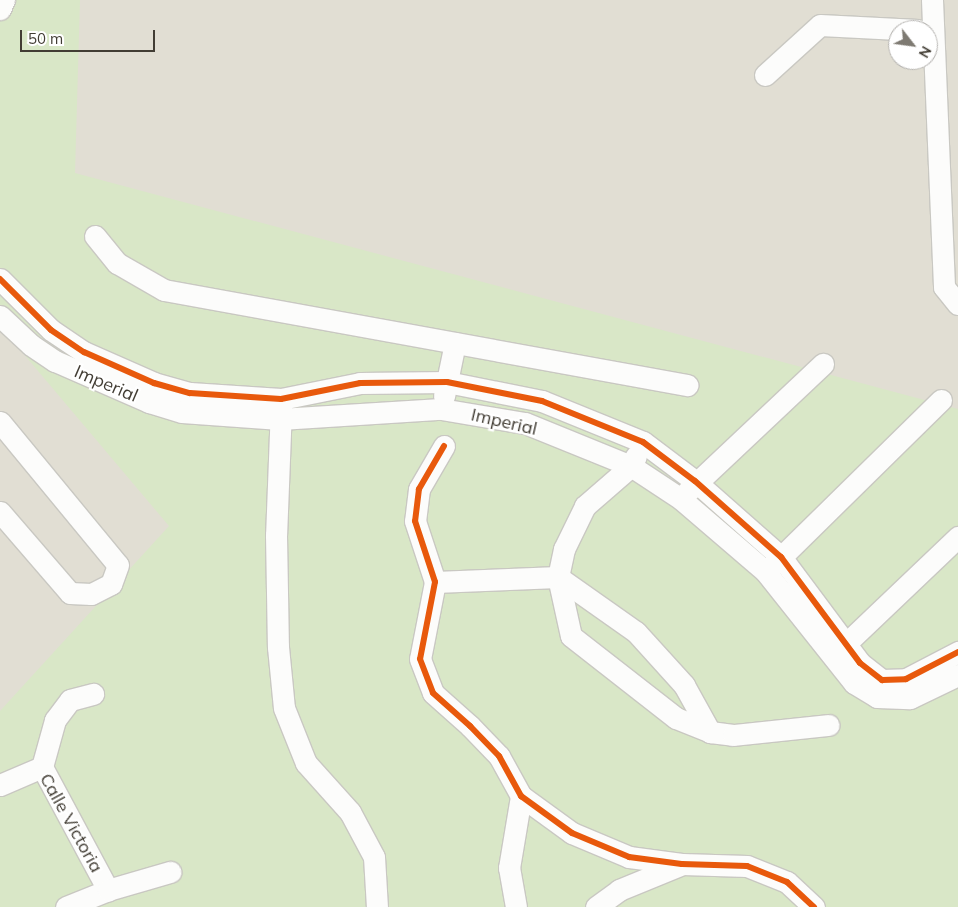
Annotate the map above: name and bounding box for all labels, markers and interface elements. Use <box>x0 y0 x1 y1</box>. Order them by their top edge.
scale bar <box>22 20 158 52</box>
north arrow <box>888 20 938 70</box>
text: 50 m <box>28 29 63 48</box>
text: N <box>915 43 936 61</box>
street label: Imperial <box>71 361 141 407</box>
street label: Imperial <box>469 404 539 440</box>
street label: Calle Victoria <box>35 770 107 876</box>

